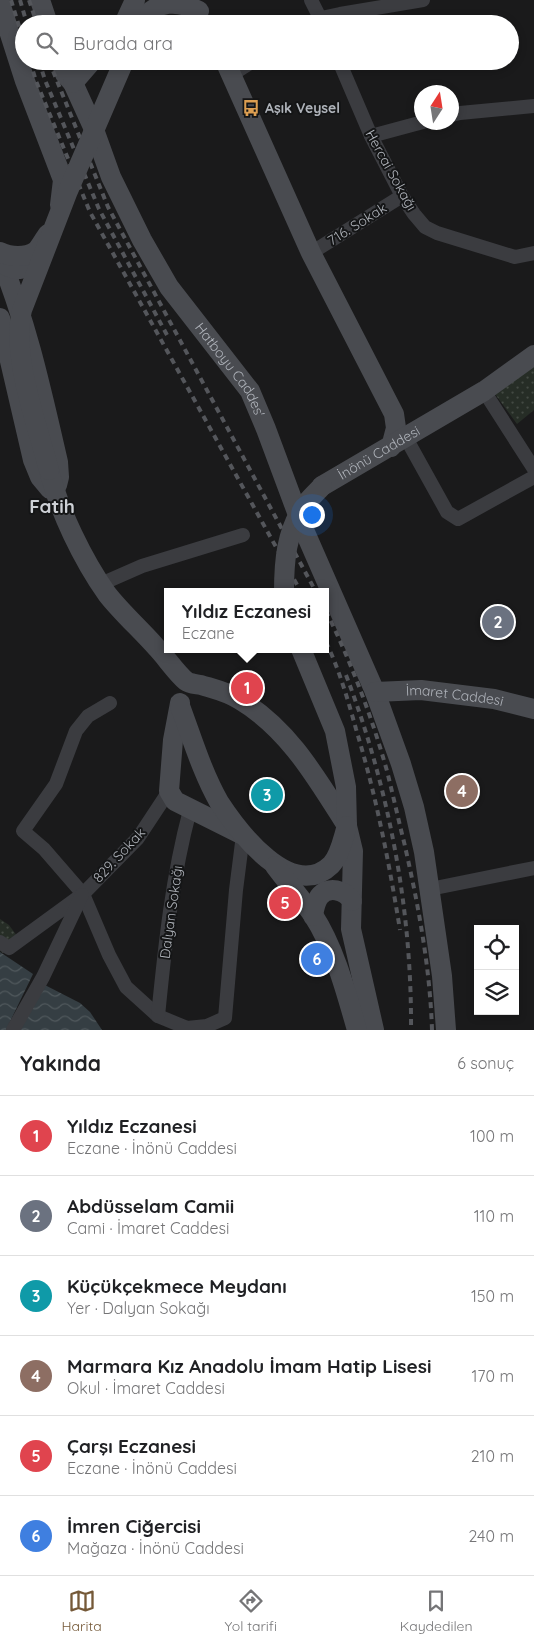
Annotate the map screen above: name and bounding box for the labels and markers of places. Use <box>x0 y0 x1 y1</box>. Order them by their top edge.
bus stop icon: Aşık Veysel <box>241 98 261 118</box>
place label: Aşık Veysel <box>265 99 340 117</box>
pin: 2 <box>482 603 514 641</box>
pin: 1 <box>231 669 263 707</box>
pin: 4 <box>446 772 478 810</box>
pin: 3 <box>251 776 283 814</box>
pin: 5 <box>269 884 301 922</box>
pin: 6 <box>301 940 333 978</box>

